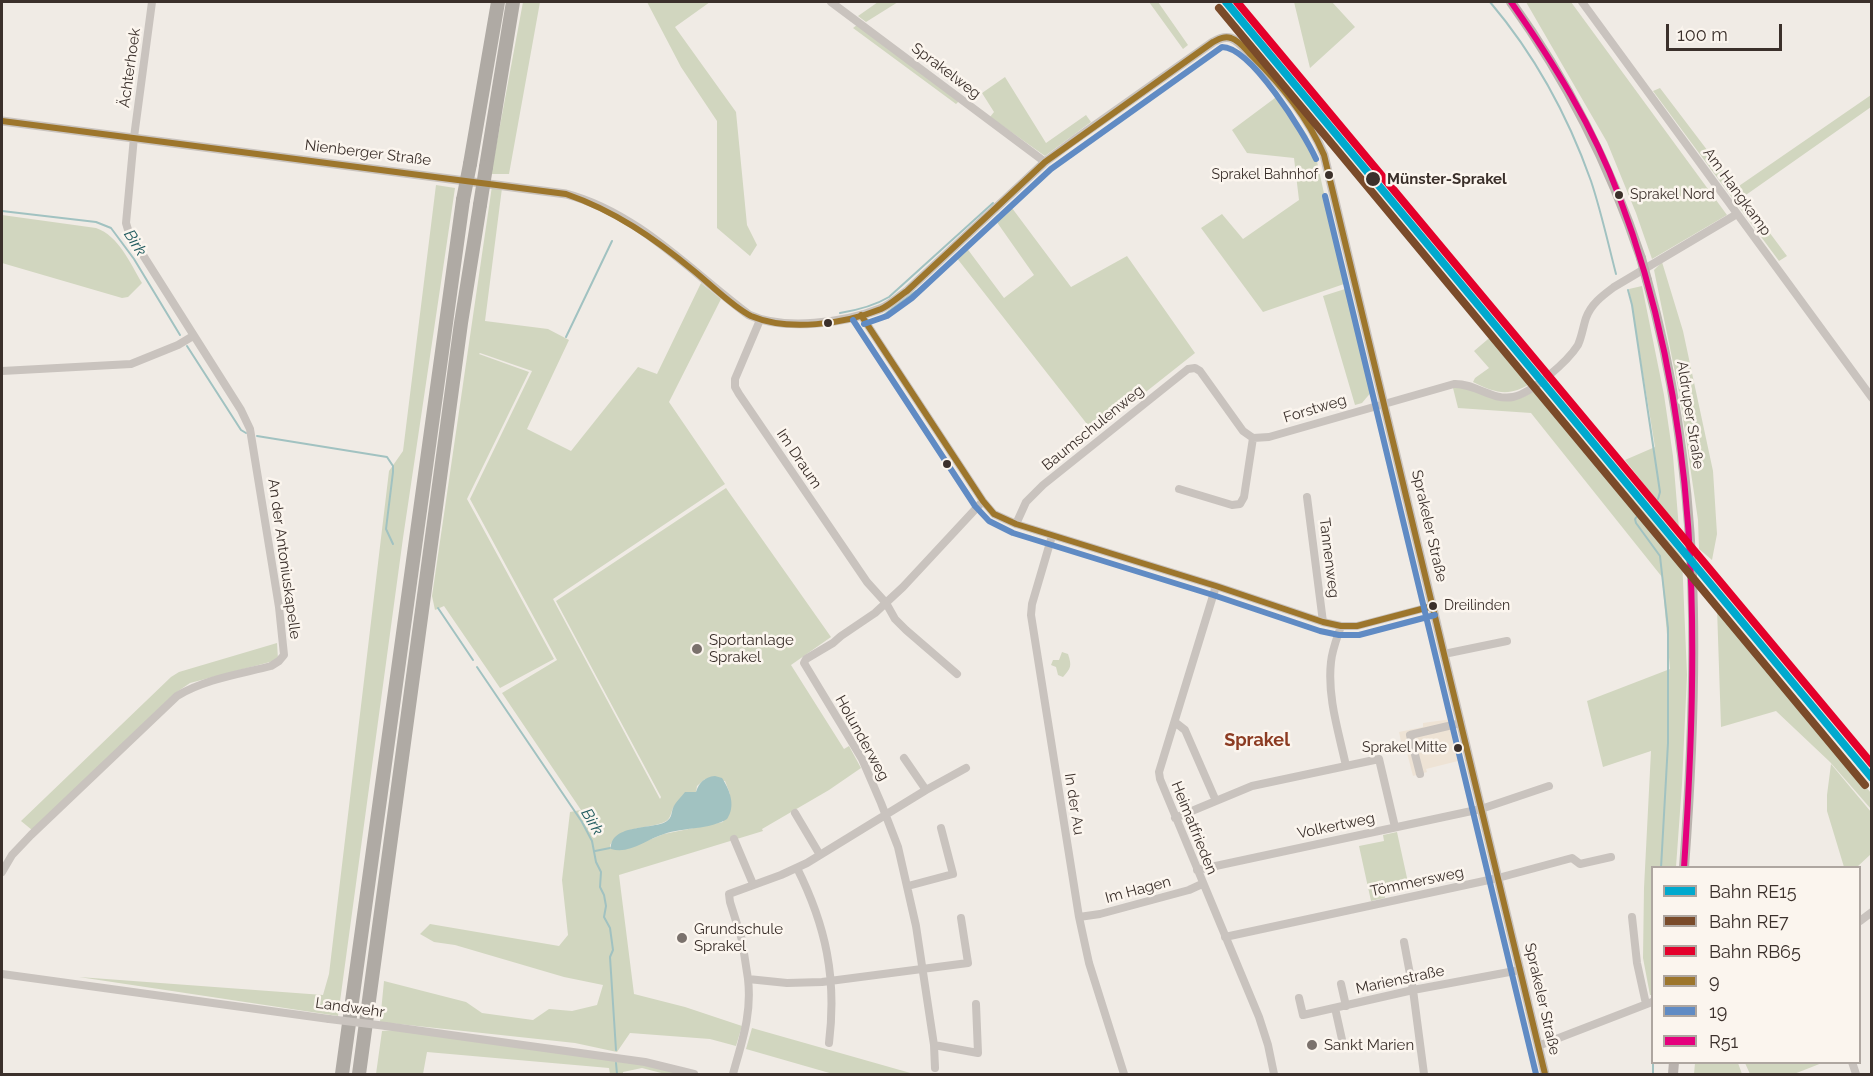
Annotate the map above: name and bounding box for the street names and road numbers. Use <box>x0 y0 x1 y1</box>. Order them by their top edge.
street label: Ächterhoek <box>116 27 144 109</box>
street label: Sprakelweg <box>908 39 984 103</box>
street label: Nienberger Straße <box>304 136 432 170</box>
street label: Am Hangkamp <box>1699 145 1775 239</box>
street label: Aldruper Straße <box>1673 360 1707 470</box>
street label: Baumschulenweg <box>1039 382 1147 474</box>
street label: Forstweg <box>1281 391 1349 427</box>
street label: Im Draum <box>772 426 826 492</box>
street label: Sprakeler Straße <box>1407 468 1451 584</box>
street label: An der Antoniuskapelle <box>264 478 304 640</box>
street label: Tannenweg <box>1315 517 1343 599</box>
street label: Holunderweg <box>831 692 893 784</box>
street label: In der Au <box>1060 772 1088 836</box>
street label: Heimatfrieden <box>1167 779 1221 877</box>
street label: Volkertweg <box>1296 809 1376 843</box>
street label: Tömmersweg <box>1369 863 1465 901</box>
street label: Im Hagen <box>1103 873 1173 907</box>
street label: Sprakeler Straße <box>1520 941 1564 1057</box>
street label: Marienstraße <box>1354 962 1446 998</box>
street label: Landwehr <box>314 994 386 1022</box>

